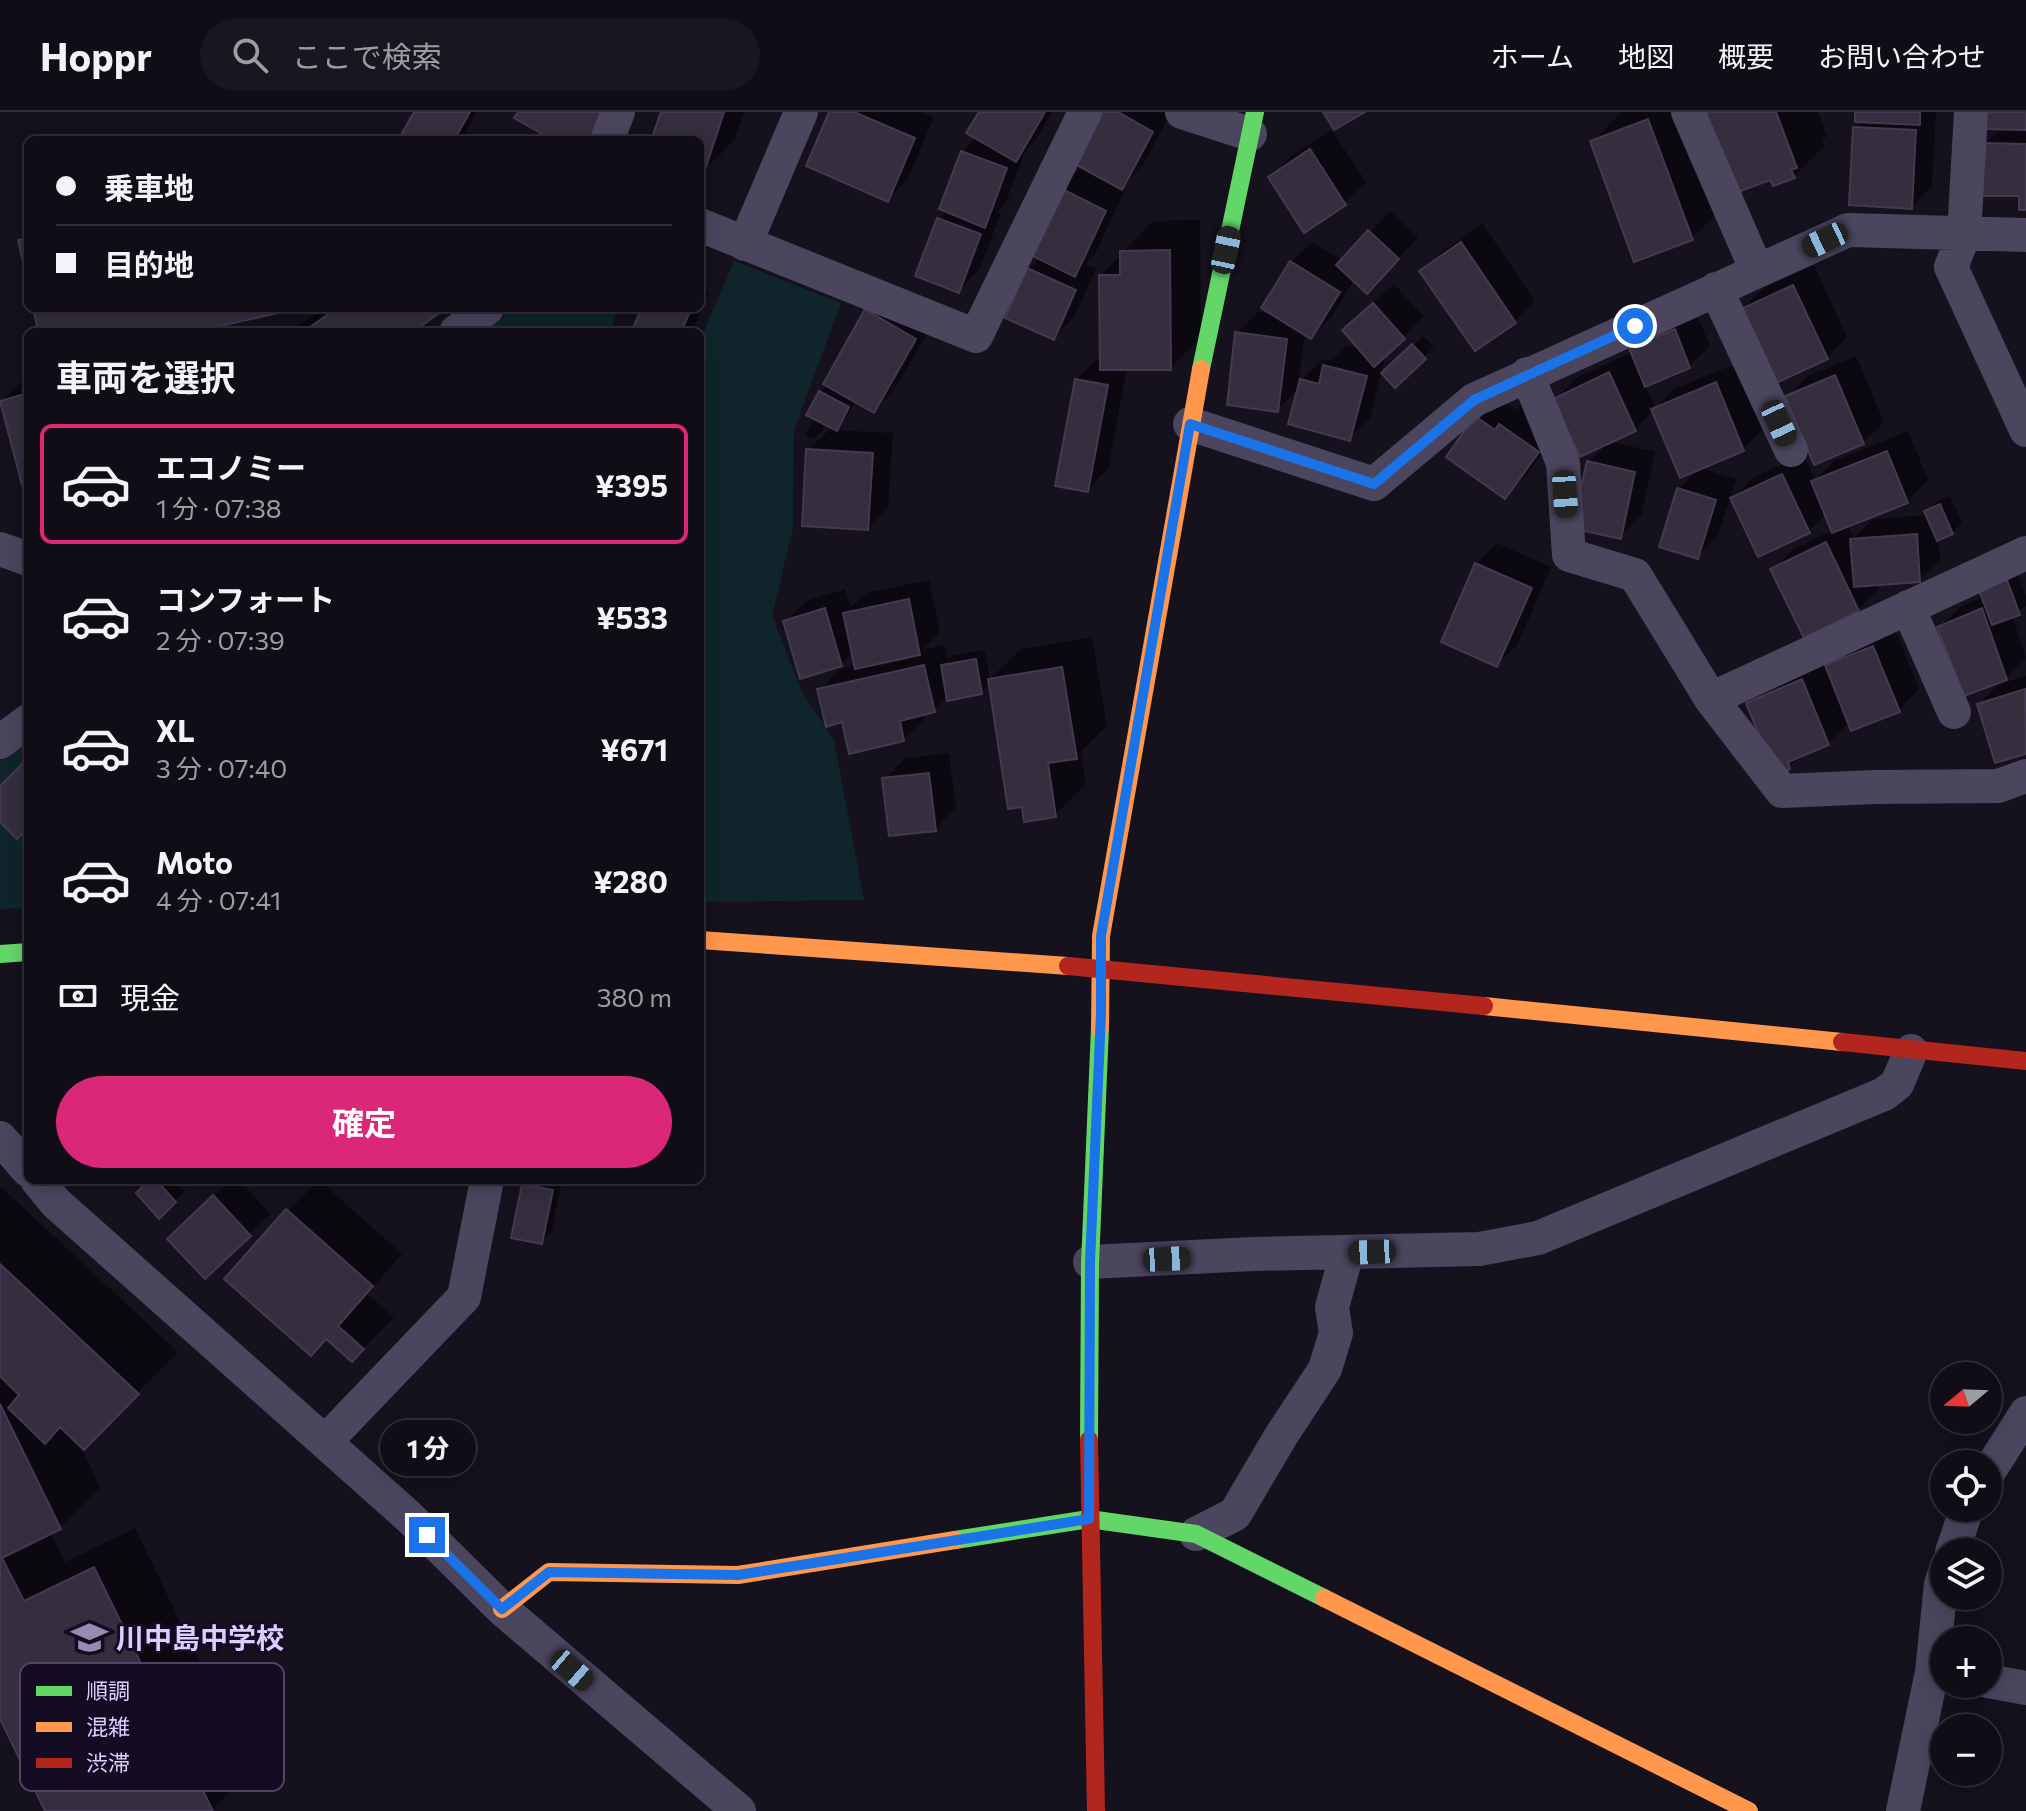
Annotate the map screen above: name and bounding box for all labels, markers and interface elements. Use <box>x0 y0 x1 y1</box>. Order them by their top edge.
search box <box>200 19 760 91</box>
text: Hoppr <box>40 32 152 79</box>
icon: search <box>228 33 272 77</box>
text: ここで検索 <box>292 37 442 74</box>
text: ホーム <box>1491 39 1574 73</box>
text: 地図 <box>1618 39 1674 73</box>
text: 概要 <box>1718 39 1774 73</box>
text: お問い合わせ <box>1818 39 1986 73</box>
text: 乗車地 <box>104 168 194 205</box>
car <box>1798 219 1852 261</box>
car <box>1209 224 1243 276</box>
text: 目的地 <box>104 245 194 282</box>
route start <box>1617 308 1653 344</box>
text: 車両を選択 <box>56 354 236 398</box>
car <box>1758 396 1800 450</box>
icon: car <box>60 448 132 520</box>
text: エコノミー <box>156 448 306 485</box>
text: ¥395 <box>595 466 668 503</box>
car <box>1551 469 1579 519</box>
text: 1 分 · 07:38 <box>156 492 282 523</box>
icon: car <box>60 580 132 652</box>
text: コンフォート <box>156 580 335 617</box>
text: ¥533 <box>596 598 668 635</box>
text: 2 分 · 07:39 <box>156 624 285 655</box>
text: XL <box>156 711 195 748</box>
icon: car <box>60 712 132 784</box>
text: ¥671 <box>601 730 668 767</box>
text: 3 分 · 07:40 <box>156 752 287 783</box>
text: Moto <box>156 843 233 880</box>
icon: car <box>60 844 132 916</box>
text: ¥280 <box>593 862 668 899</box>
text: 4 分 · 07:41 <box>156 884 281 915</box>
icon: cash <box>56 974 100 1018</box>
text: 現金 <box>120 978 180 1015</box>
text: 380 m <box>597 981 672 1012</box>
button: 確定 <box>56 1076 672 1168</box>
car <box>1348 1239 1396 1265</box>
car <box>1142 1246 1192 1272</box>
north arrow <box>1930 1362 2002 1434</box>
map controls <box>1930 1362 2002 1786</box>
callout: 1 分 <box>379 1419 475 1475</box>
text: 1 分 <box>407 1432 449 1463</box>
button: locate <box>1930 1450 2002 1522</box>
route end <box>409 1517 445 1553</box>
button: layers <box>1930 1538 2002 1610</box>
school or university icon: 川中島中学校 <box>71 1618 109 1656</box>
place label: 川中島中学校 <box>116 1620 284 1654</box>
button: + <box>1930 1626 2002 1698</box>
car <box>546 1645 598 1695</box>
legend <box>20 1663 284 1791</box>
text: 順調 <box>86 1677 130 1704</box>
text: 混雑 <box>86 1713 130 1740</box>
button: − <box>1930 1714 2002 1786</box>
text: 渋滞 <box>86 1749 130 1776</box>

